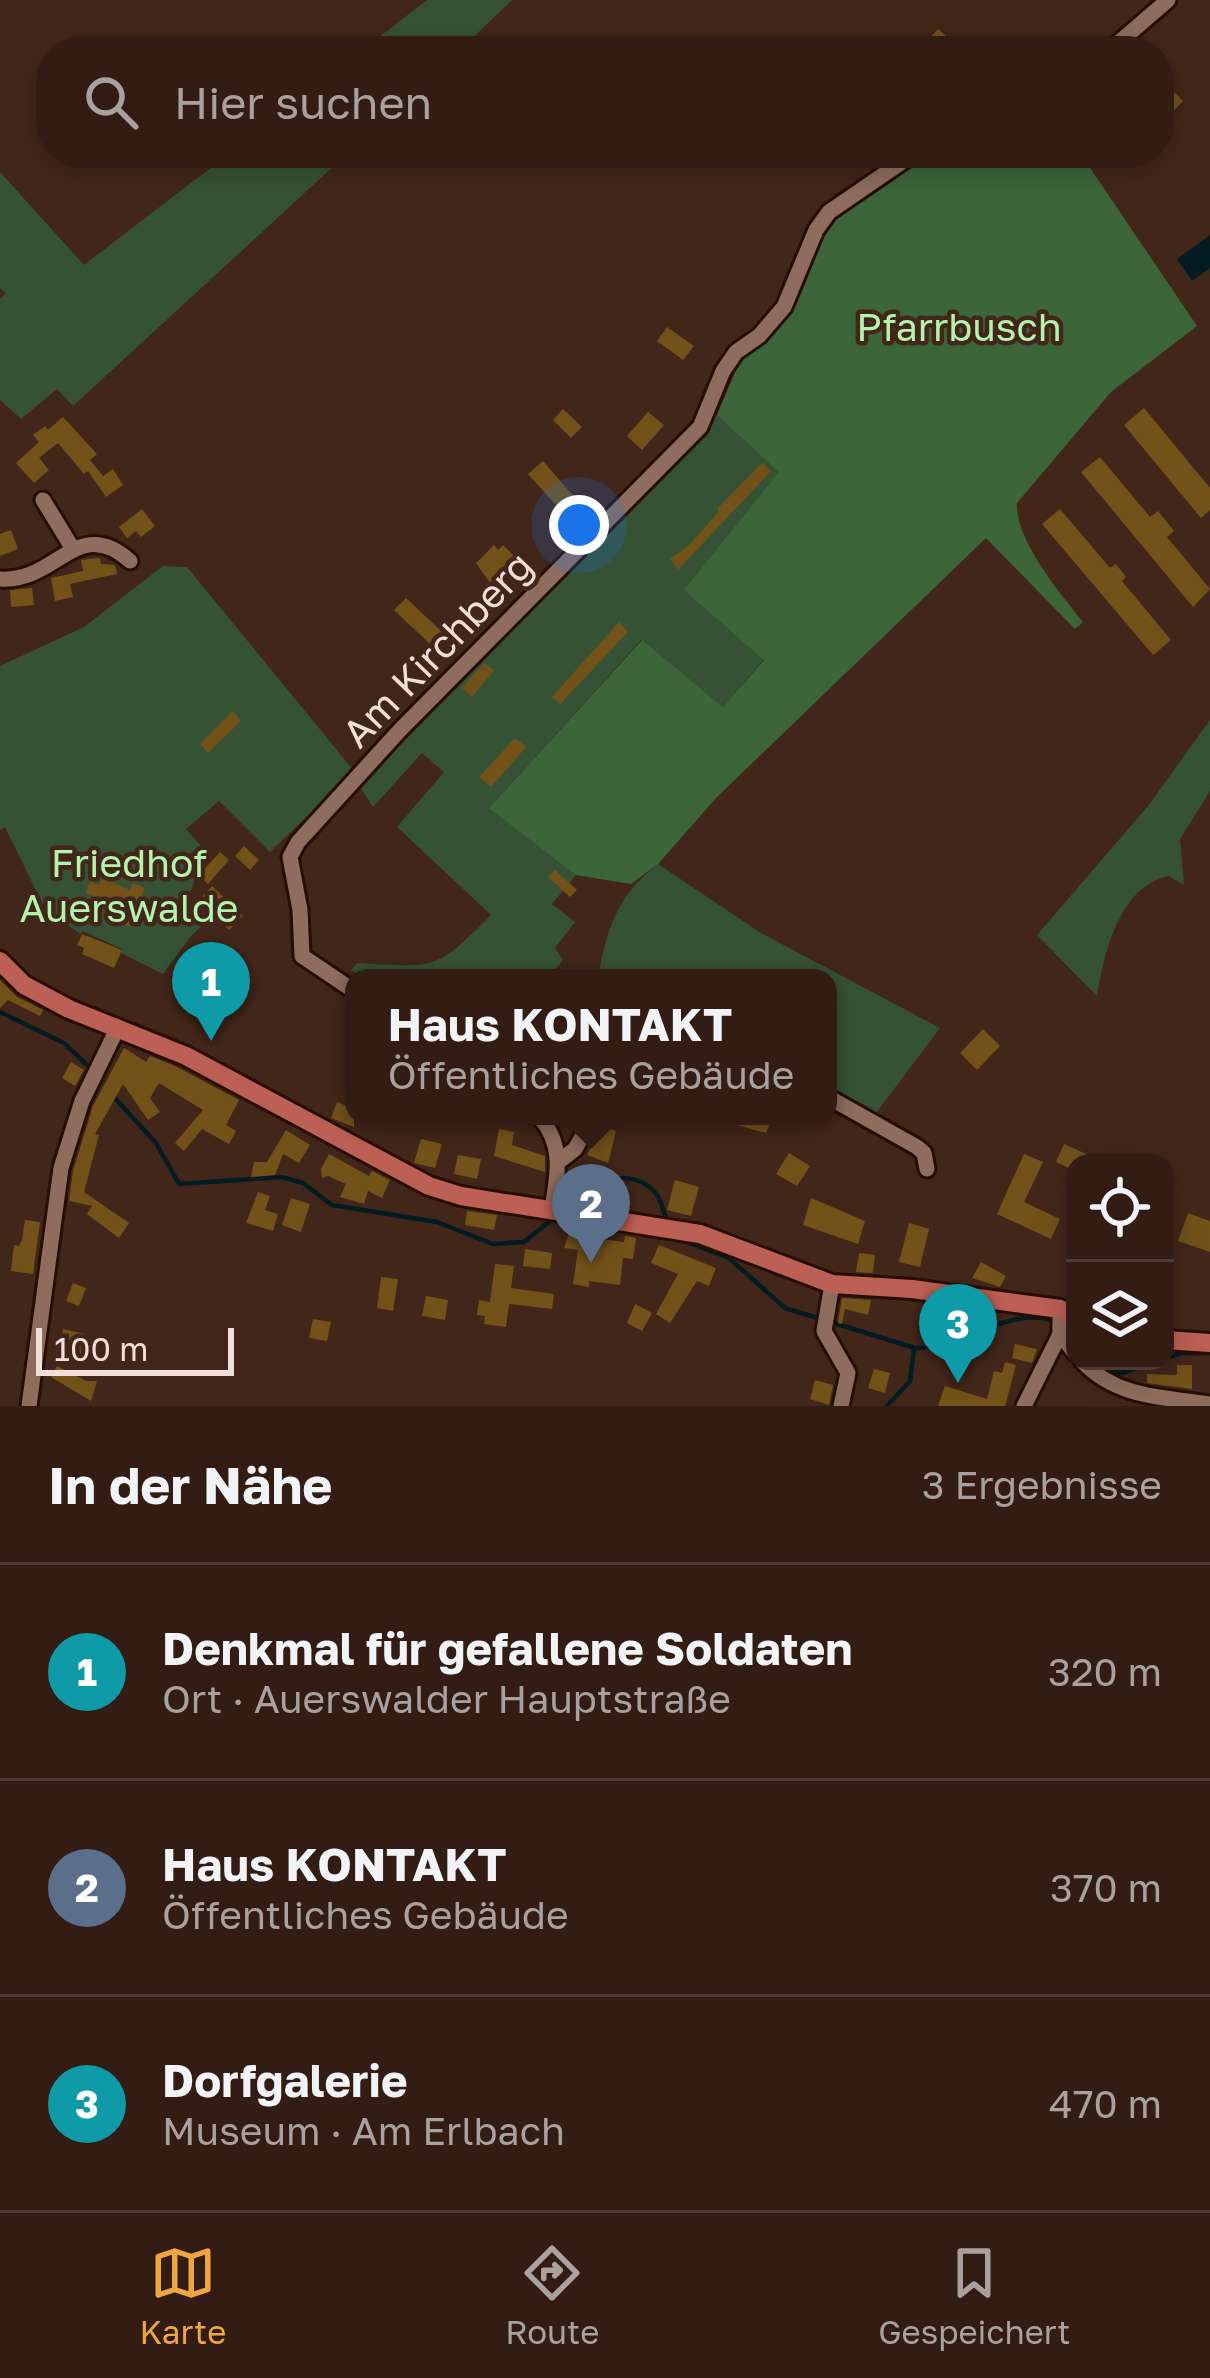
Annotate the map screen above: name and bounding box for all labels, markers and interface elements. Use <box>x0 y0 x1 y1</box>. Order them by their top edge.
search box <box>36 36 1174 168</box>
icon: search <box>78 69 144 135</box>
text: Hier suchen <box>174 75 432 129</box>
park label: Pfarrbusch <box>856 303 1062 350</box>
your location <box>549 495 609 555</box>
street label: Am Kirchberg <box>332 542 542 756</box>
park label: Friedhof Auerswalde <box>20 839 239 931</box>
pin: 1 <box>172 942 250 1041</box>
popup <box>345 969 837 1125</box>
text: Haus KONTAKT <box>388 997 732 1051</box>
text: Öffentliches Gebäude <box>388 1051 794 1098</box>
map controls <box>1066 1154 1174 1370</box>
button: locate <box>1066 1154 1174 1262</box>
pin: 2 <box>552 1164 630 1263</box>
button: layers <box>1066 1262 1174 1370</box>
pin: 3 <box>919 1284 997 1383</box>
scale bar <box>36 1322 234 1375</box>
text: 100 m <box>54 1329 148 1368</box>
text: In der Nähe <box>48 1454 332 1515</box>
text: 3 Ergebnisse <box>922 1461 1162 1508</box>
text: Denkmal für gefallene Soldaten <box>162 1621 853 1675</box>
text: 1 <box>77 1648 97 1695</box>
text: 320 m <box>1048 1648 1162 1695</box>
text: Ort · Auerswalder Hauptstraße <box>162 1675 731 1722</box>
text: Haus KONTAKT <box>162 1837 507 1891</box>
text: 2 <box>75 1864 99 1911</box>
text: 370 m <box>1050 1864 1162 1911</box>
text: Öffentliches Gebäude <box>162 1891 569 1938</box>
text: Dorfgalerie <box>162 2053 407 2107</box>
text: 3 <box>75 2080 99 2127</box>
text: 470 m <box>1049 2080 1162 2127</box>
text: Museum · Am Erlbach <box>162 2107 565 2154</box>
tab: Karte <box>139 2240 226 2351</box>
tab: Route <box>505 2240 599 2351</box>
tab: Gespeichert <box>878 2240 1071 2351</box>

